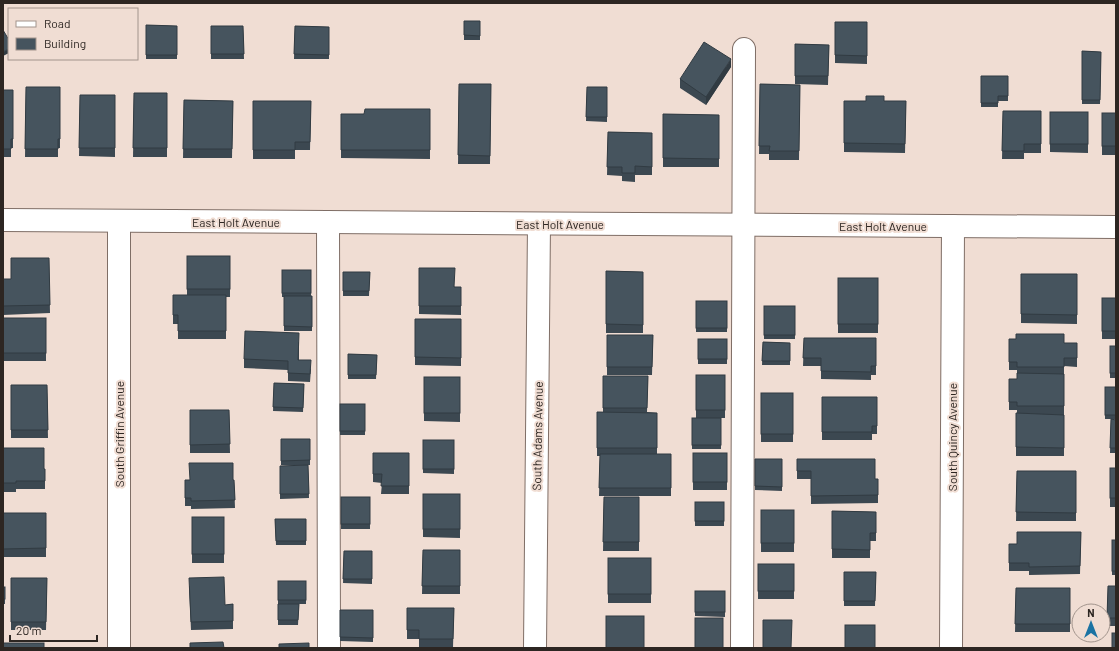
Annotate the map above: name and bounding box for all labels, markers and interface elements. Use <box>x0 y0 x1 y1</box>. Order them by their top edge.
legend <box>8 8 138 60</box>
text: Road <box>44 16 71 30</box>
text: Building <box>44 36 86 50</box>
street label: East Holt Avenue <box>192 215 280 229</box>
street label: East Holt Avenue <box>516 217 604 231</box>
street label: East Holt Avenue <box>839 219 927 233</box>
street label: South Griffin Avenue <box>112 381 126 487</box>
street label: South Adams Avenue <box>529 381 545 491</box>
street label: South Quincy Avenue <box>945 383 959 491</box>
north arrow <box>1071 603 1111 643</box>
text: N <box>1087 606 1095 619</box>
scale bar <box>10 617 97 643</box>
text: 20 m <box>16 623 42 637</box>

